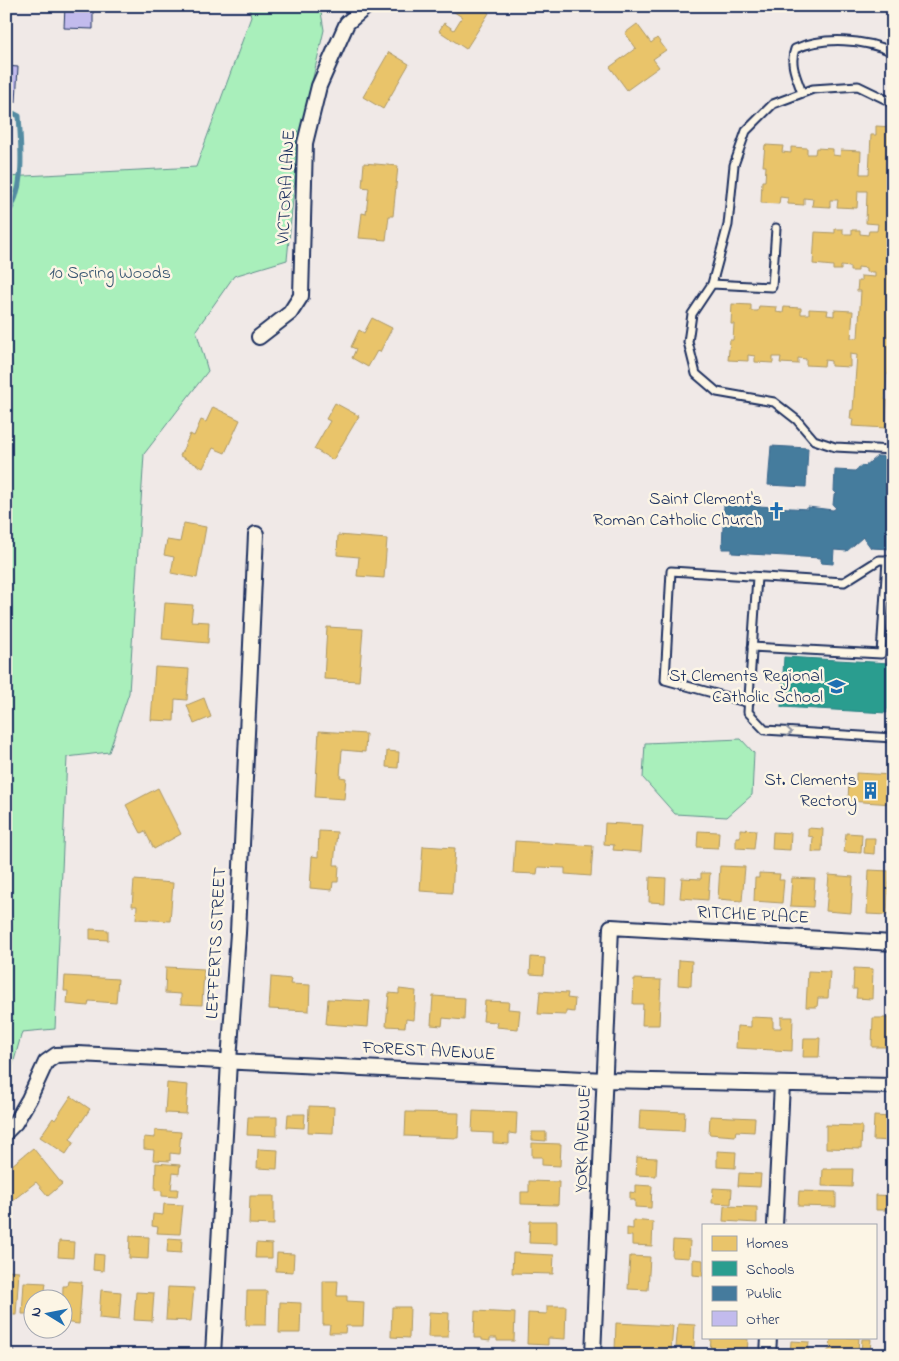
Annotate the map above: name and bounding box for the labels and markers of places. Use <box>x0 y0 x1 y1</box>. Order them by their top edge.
place label: Saint Clement's Roman Catholic Church <box>593 487 762 534</box>
church icon: Saint Clement's Roman Catholic Church <box>766 500 786 520</box>
place label: St Clements Regional Catholic School <box>669 664 823 711</box>
school or university icon: St Clements Regional Catholic School <box>827 677 847 697</box>
place label: St. Clements Rectory <box>764 768 857 815</box>
building icon: St. Clements Rectory <box>861 781 881 801</box>

